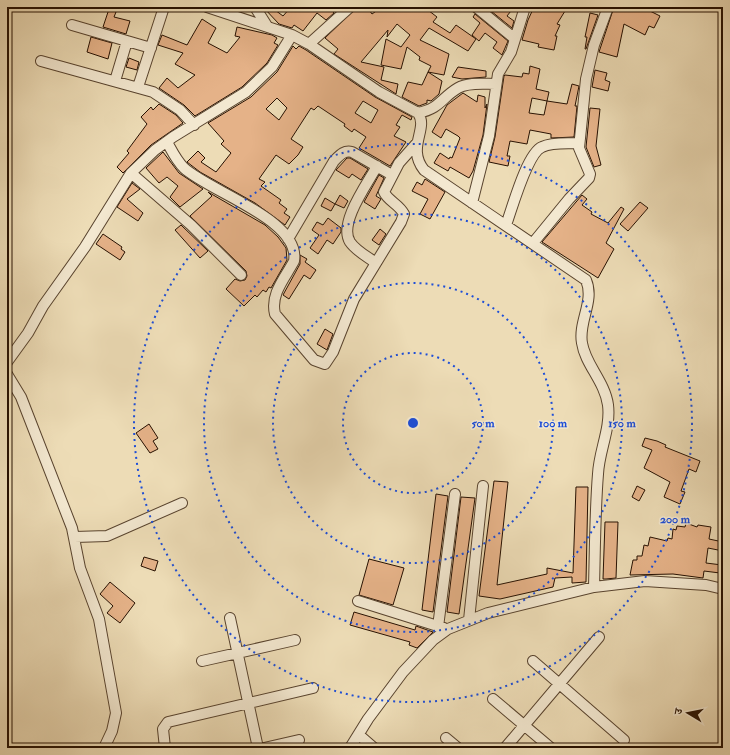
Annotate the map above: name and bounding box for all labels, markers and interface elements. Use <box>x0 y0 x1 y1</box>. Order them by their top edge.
centre of rings <box>406 416 420 430</box>
text: 50 m <box>471 416 495 431</box>
text: 100 m <box>539 416 568 431</box>
text: 150 m <box>608 416 636 431</box>
text: 200 m <box>660 512 691 527</box>
north arrow <box>668 693 708 733</box>
text: उ <box>672 706 686 716</box>

